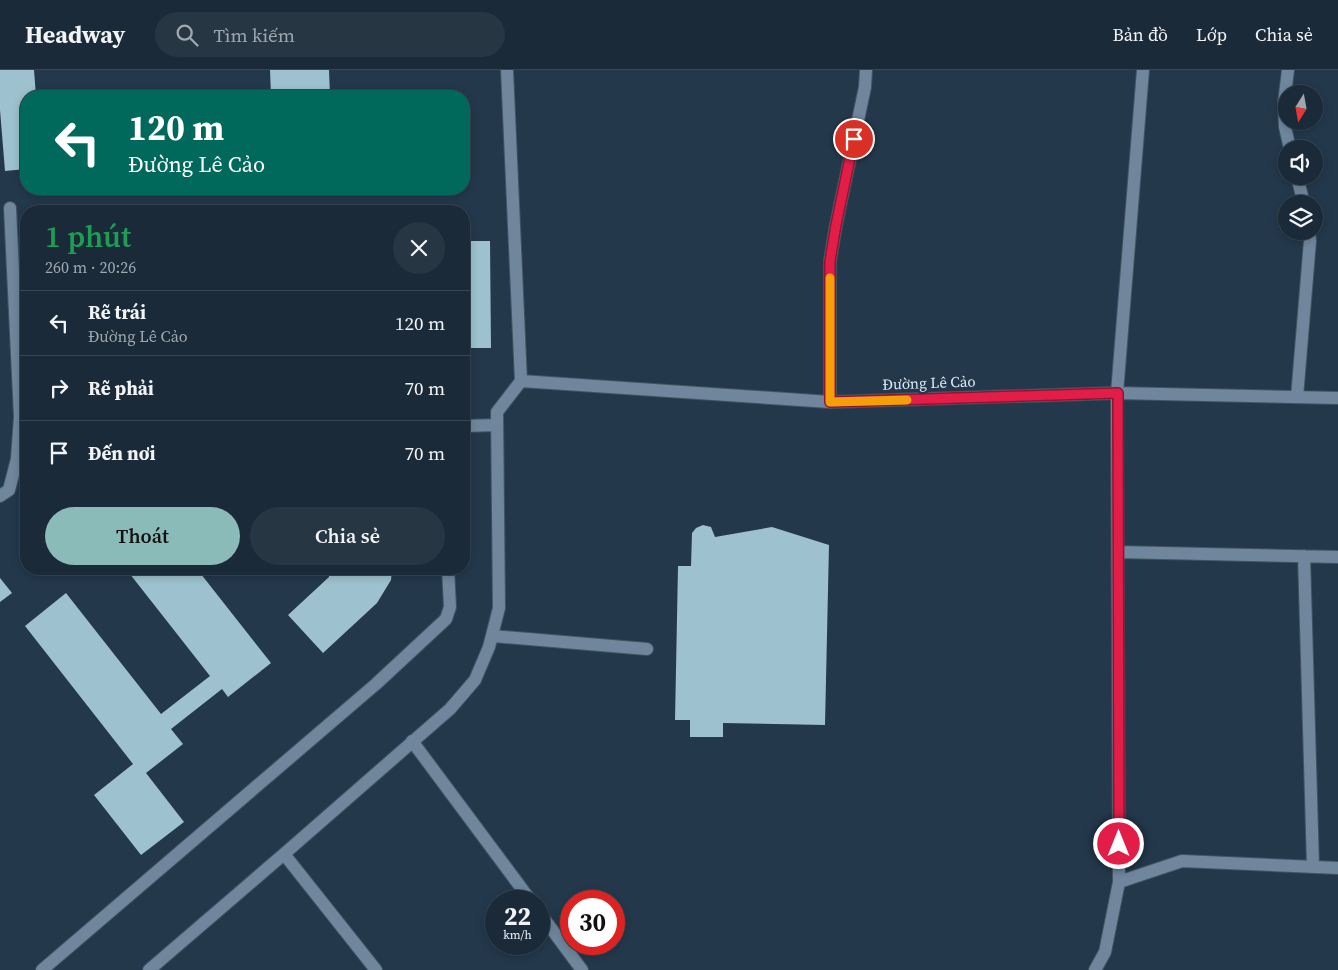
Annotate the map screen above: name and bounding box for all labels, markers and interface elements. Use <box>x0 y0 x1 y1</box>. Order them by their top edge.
search box <box>155 12 505 57</box>
text: Headway <box>25 18 125 51</box>
icon: search <box>173 21 201 49</box>
text: Tìm kiếm <box>213 22 295 48</box>
text: Bản đồ <box>1112 22 1168 47</box>
text: Lớp <box>1196 22 1227 47</box>
text: Chia sẻ <box>1255 22 1313 47</box>
north arrow <box>1278 85 1322 130</box>
map controls <box>1278 85 1323 240</box>
text: 120 m <box>128 104 224 152</box>
icon: left <box>45 110 110 175</box>
pin <box>833 118 875 160</box>
icon: arrive <box>840 125 868 153</box>
button: sound <box>1278 140 1323 185</box>
text: Đường Lê Cảo <box>128 149 265 179</box>
button: layers <box>1278 195 1323 240</box>
text: 1 phút <box>45 216 131 257</box>
button: close <box>393 222 445 274</box>
text: 260 m · 20:26 <box>45 256 136 278</box>
text: Rẽ trái <box>88 299 146 325</box>
icon: left <box>45 309 73 337</box>
text: 120 m <box>395 310 445 336</box>
text: Đường Lê Cảo <box>88 325 188 347</box>
street label: Đường Lê Cảo <box>882 370 976 395</box>
icon: right <box>45 374 73 402</box>
text: Rẽ phải <box>88 375 154 401</box>
text: 70 m <box>404 375 445 401</box>
icon: arrive <box>45 439 73 467</box>
text: Đến nơi <box>88 440 156 466</box>
text: 70 m <box>404 440 445 466</box>
button: Thoát <box>45 507 240 565</box>
button: Chia sẻ <box>250 507 445 565</box>
position arrow <box>1092 817 1144 869</box>
speed limit sign: 30 <box>560 890 625 955</box>
text: 22 <box>504 899 531 933</box>
text: km/h <box>503 927 532 943</box>

